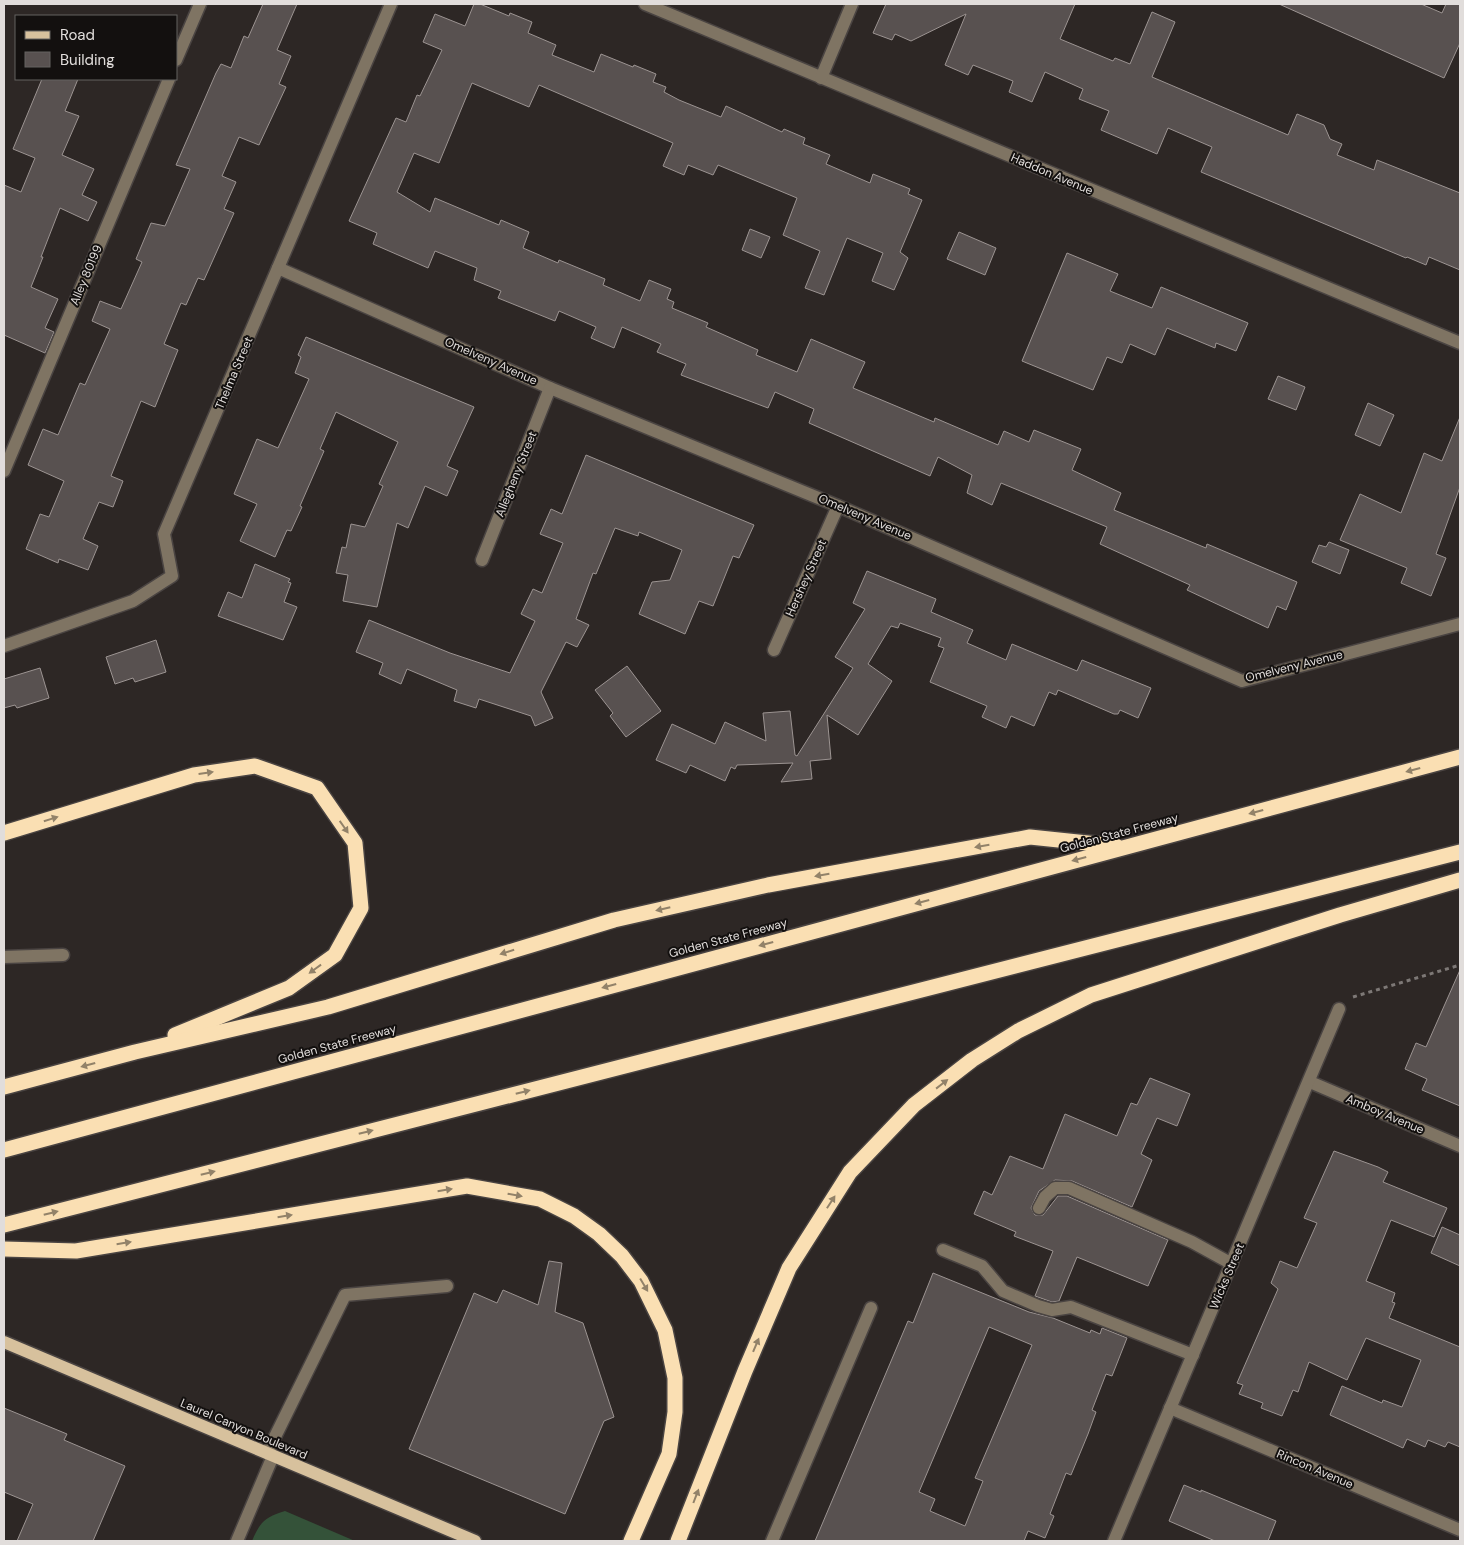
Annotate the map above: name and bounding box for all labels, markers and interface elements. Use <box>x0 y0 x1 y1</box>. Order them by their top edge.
legend <box>15 15 178 80</box>
text: Road <box>60 25 95 45</box>
text: Building <box>60 50 115 70</box>
street label: Haddon Avenue <box>1008 149 1096 199</box>
street label: Alley 80199 <box>66 242 106 308</box>
street label: Omelveny Avenue <box>442 333 540 389</box>
street label: Thelma Street <box>211 334 257 412</box>
street label: Allegheny Street <box>492 428 541 519</box>
street label: Omelveny Avenue <box>816 490 914 544</box>
street label: Hershey Street <box>782 537 830 619</box>
street label: Omelveny Avenue <box>1244 646 1344 686</box>
one-way arrow <box>1406 766 1421 774</box>
one-way arrow <box>199 769 215 777</box>
one-way arrow <box>1249 808 1264 816</box>
street label: Golden State Freeway <box>1058 809 1180 856</box>
one-way arrow <box>43 815 58 823</box>
one-way arrow <box>339 821 349 834</box>
one-way arrow <box>974 843 990 851</box>
one-way arrow <box>1072 856 1087 864</box>
one-way arrow <box>814 872 830 880</box>
one-way arrow <box>915 898 930 906</box>
one-way arrow <box>656 905 671 913</box>
street label: Golden State Freeway <box>667 914 789 961</box>
one-way arrow <box>758 940 773 948</box>
one-way arrow <box>499 949 514 957</box>
one-way arrow <box>308 964 322 974</box>
one-way arrow <box>601 982 616 990</box>
street label: Golden State Freeway <box>276 1020 398 1067</box>
one-way arrow <box>80 1061 95 1069</box>
one-way arrow <box>935 1078 948 1089</box>
one-way arrow <box>516 1088 531 1096</box>
street label: Amboy Avenue <box>1343 1090 1427 1138</box>
one-way arrow <box>358 1128 373 1136</box>
one-way arrow <box>201 1169 216 1177</box>
one-way arrow <box>437 1185 453 1193</box>
one-way arrow <box>508 1191 524 1199</box>
one-way arrow <box>827 1195 836 1208</box>
one-way arrow <box>43 1209 58 1217</box>
one-way arrow <box>277 1212 293 1220</box>
one-way arrow <box>117 1238 133 1246</box>
street label: Wicks Street <box>1206 1240 1248 1311</box>
one-way arrow <box>639 1279 648 1292</box>
one-way arrow <box>753 1338 761 1352</box>
street label: Laurel Canyon Boulevard <box>178 1395 310 1463</box>
street label: Rincon Avenue <box>1274 1446 1356 1492</box>
one-way arrow <box>692 1488 700 1503</box>

